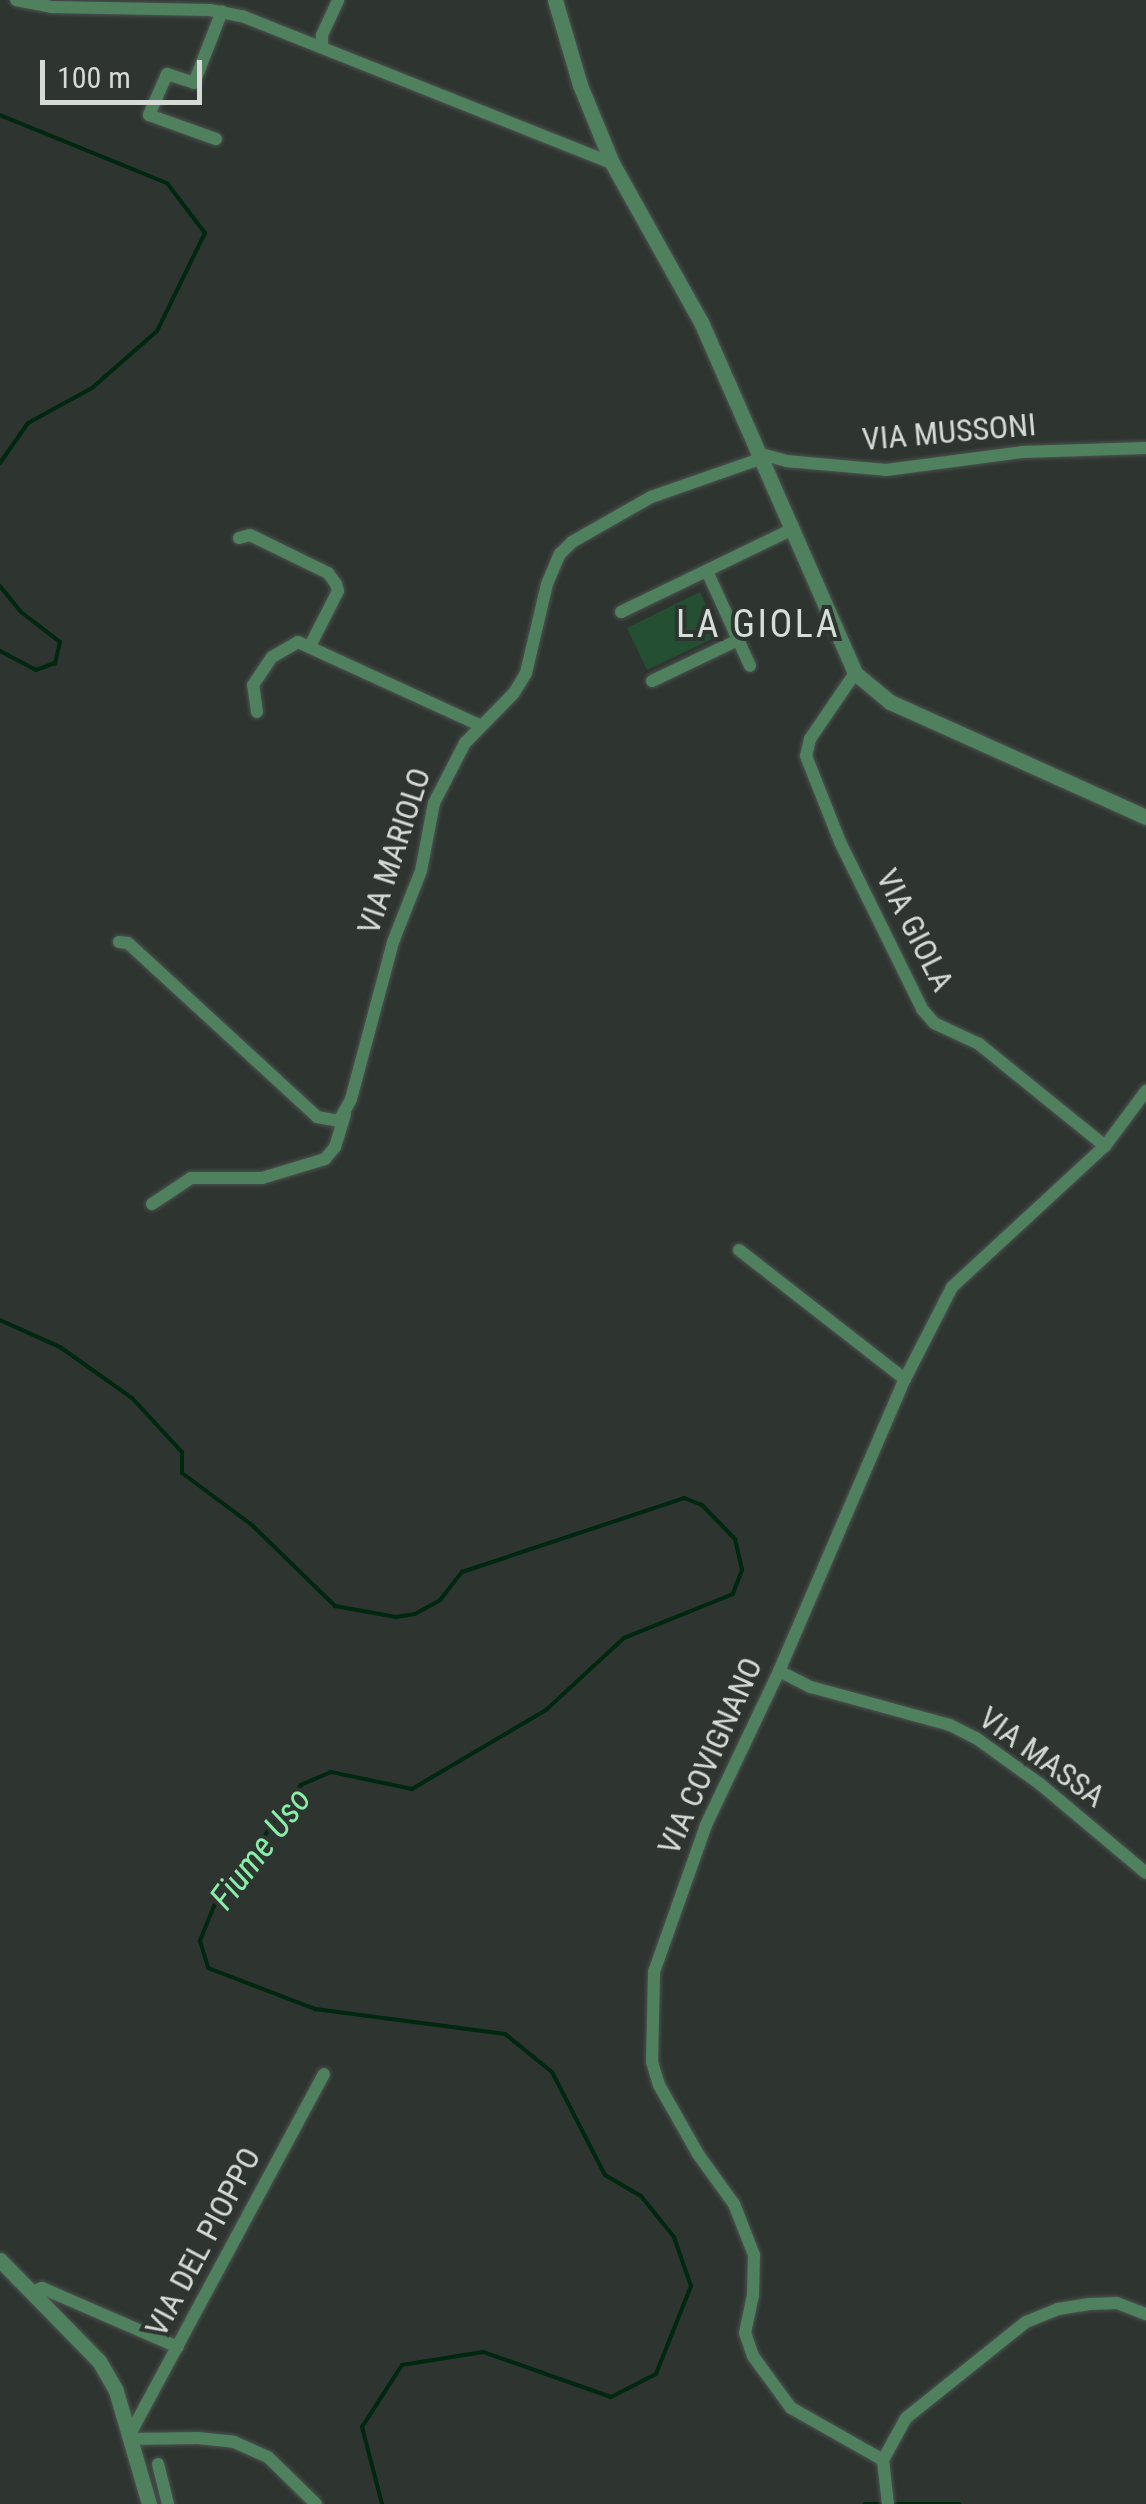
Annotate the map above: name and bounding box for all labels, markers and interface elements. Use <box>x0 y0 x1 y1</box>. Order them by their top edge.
scale bar <box>45 40 208 102</box>
text: 100 m <box>57 60 131 95</box>
street label: VIA MUSSONI <box>860 405 1038 459</box>
district label: LA GIOLA <box>676 602 840 648</box>
street label: VIA MARIOLO <box>349 763 439 939</box>
street label: VIA GIOLA <box>868 862 962 998</box>
street label: VIA COVIGNANO <box>649 1652 771 1860</box>
street label: VIA MASSA <box>971 1698 1113 1816</box>
water label: Fiume Uso <box>202 1780 320 1918</box>
street label: VIA DEL PIOPPO <box>137 2141 269 2343</box>

